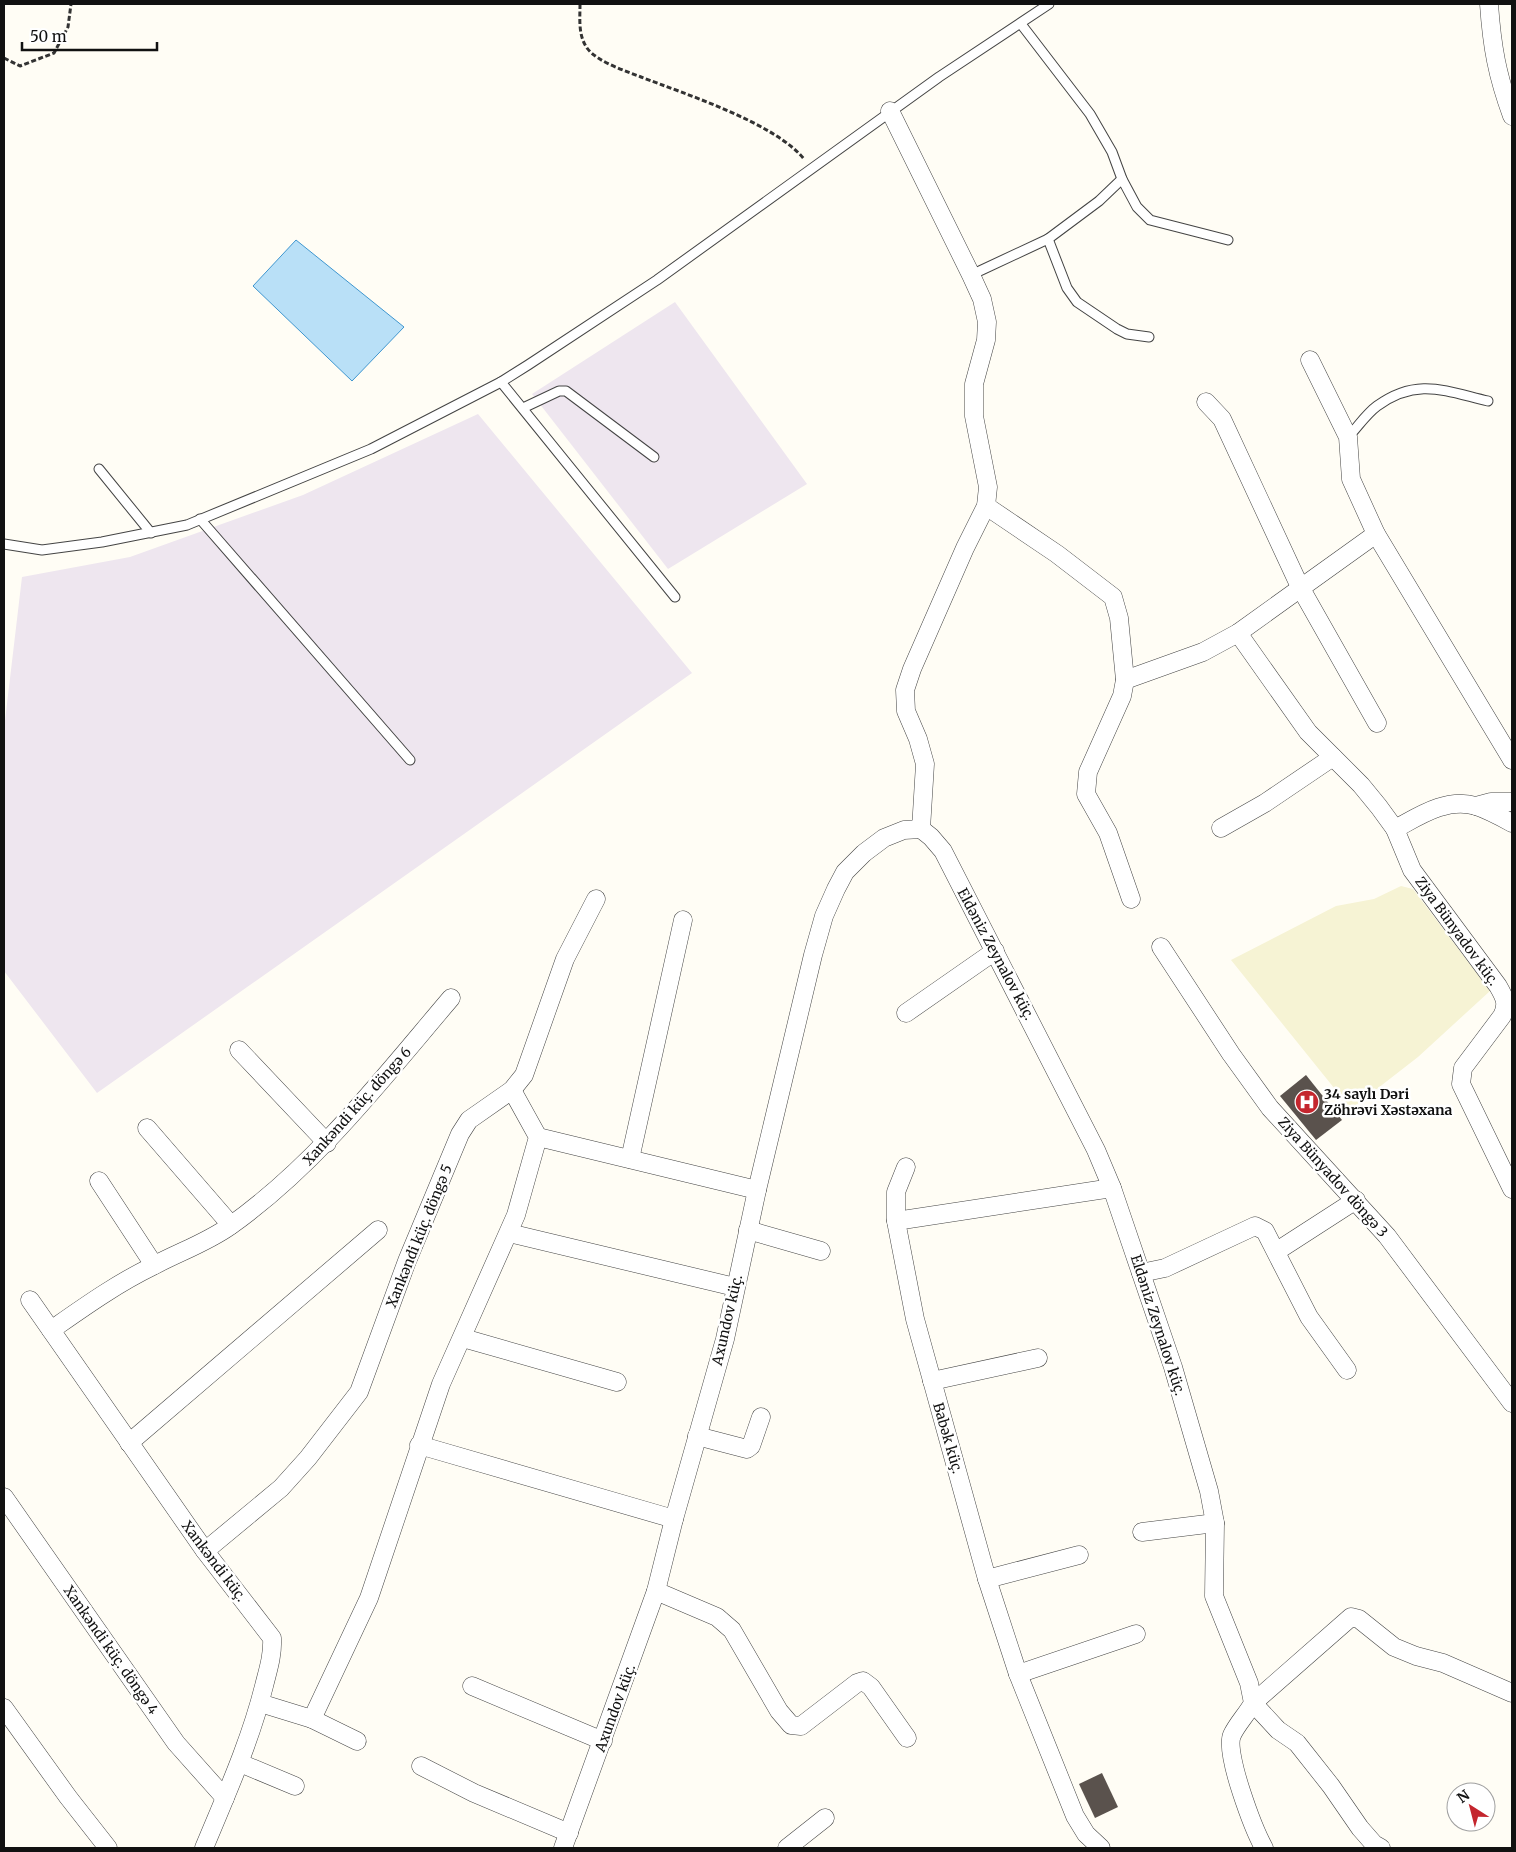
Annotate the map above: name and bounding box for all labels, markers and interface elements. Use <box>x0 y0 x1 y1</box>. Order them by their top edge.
scale bar <box>22 20 158 52</box>
text: 50 m <box>30 27 67 46</box>
street label: Ziya Bünyadov küç. <box>1411 873 1503 989</box>
street label: Eldəniz Zeynalov küç. <box>954 885 1038 1023</box>
street label: Xankəndi küç. döngə 6 <box>299 1043 415 1169</box>
place label: 34 saylı Dəri Zöhrəvi Xəstəxana <box>1324 1085 1452 1119</box>
hospital icon: 34 saylı Dəri Zöhrəvi Xəstəxana <box>1294 1089 1320 1115</box>
street label: Ziya Bünyadov döngə 3 <box>1274 1113 1392 1241</box>
street label: Xankəndi küç. döngə 5 <box>382 1162 456 1310</box>
street label: Eldəniz Zeynalov küç. <box>1127 1252 1189 1398</box>
street label: Axundov küç. <box>708 1273 746 1368</box>
street label: Babək küç. <box>929 1400 967 1476</box>
street label: Xankəndi küç. <box>178 1517 250 1605</box>
street label: Xankəndi küç. döngə 4 <box>60 1582 163 1718</box>
street label: Axundov küç. <box>590 1662 639 1755</box>
north arrow <box>1446 1782 1496 1832</box>
text: N <box>1454 1786 1473 1807</box>

